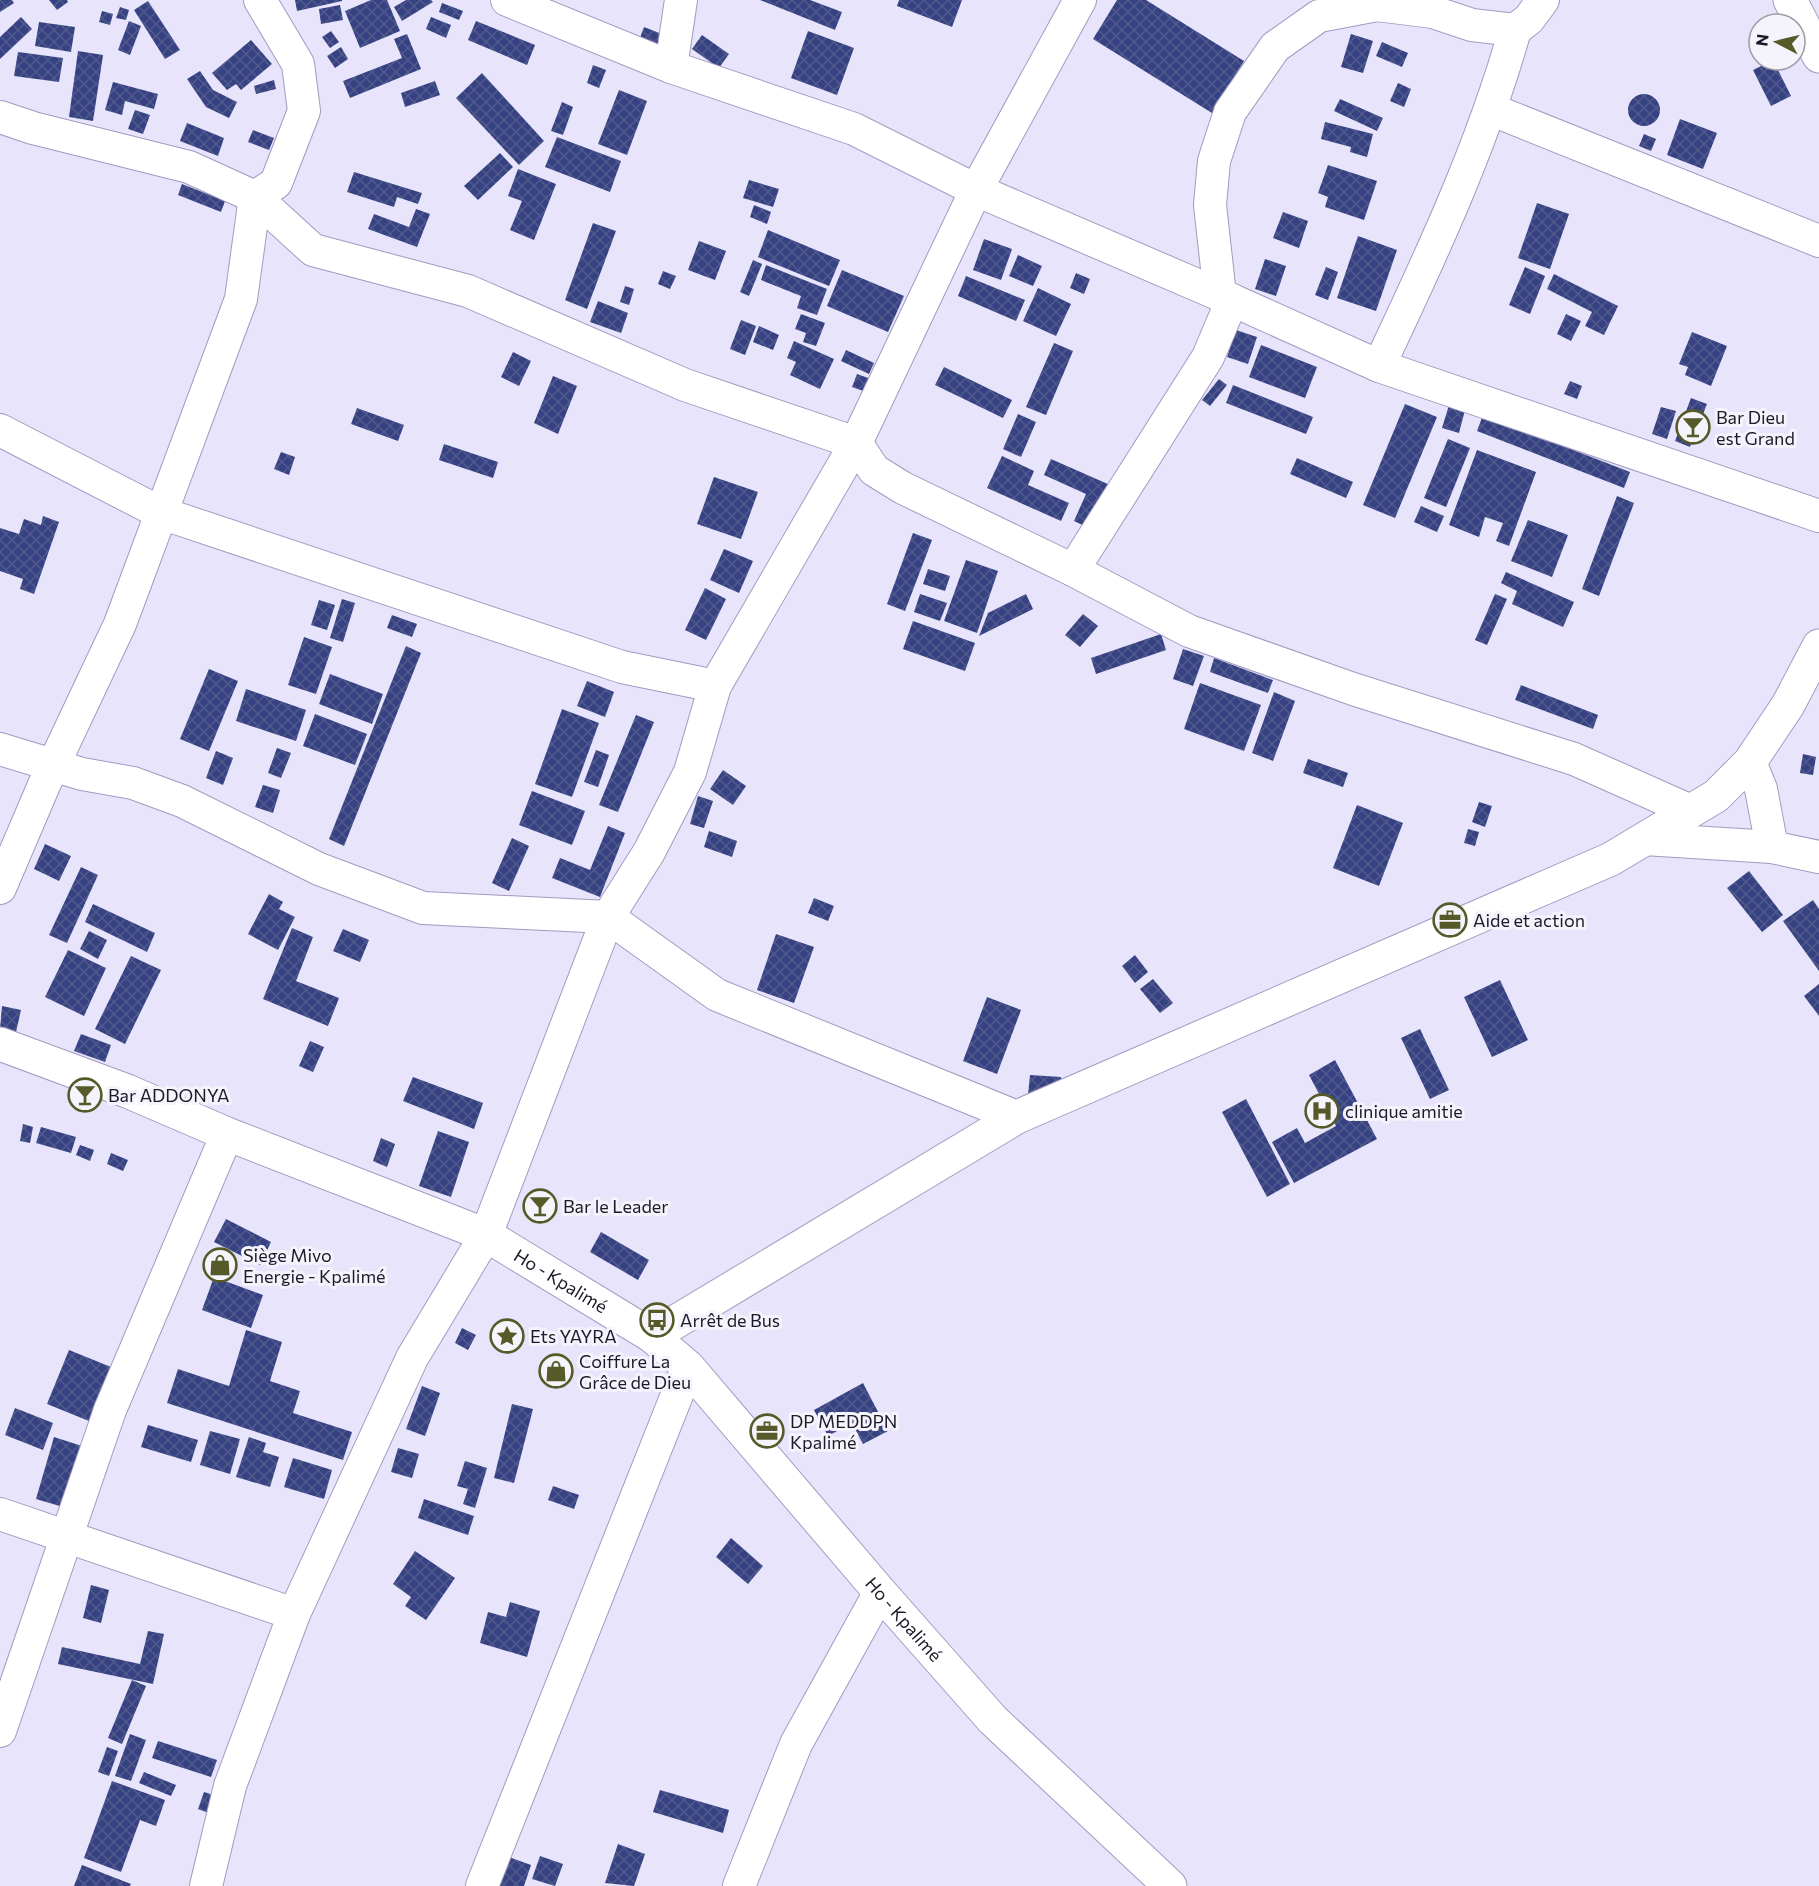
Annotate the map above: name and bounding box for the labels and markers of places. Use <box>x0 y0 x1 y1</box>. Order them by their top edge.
place label: Bar Dieu est Grand <box>1716 406 1795 449</box>
bar icon: Bar Dieu est Grand <box>1675 409 1711 445</box>
office icon: Aide et action <box>1432 902 1468 938</box>
place label: Aide et action <box>1473 909 1585 931</box>
bar icon: Bar ADDONYA <box>67 1077 103 1113</box>
place label: Bar ADDONYA <box>108 1084 229 1106</box>
hospital icon: clinique amitie <box>1304 1093 1340 1129</box>
place label: clinique amitie <box>1345 1100 1463 1122</box>
bar icon: Bar le Leader <box>522 1188 558 1224</box>
place label: Bar le Leader <box>563 1195 668 1217</box>
place label: Siège Mivo Energie - Kpalimé <box>243 1244 386 1287</box>
shop icon: Siège Mivo Energie - Kpalimé <box>202 1247 238 1283</box>
bus stop icon: Arrêt de Bus <box>639 1302 675 1338</box>
place label: Arrêt de Bus <box>680 1309 780 1331</box>
place icon: Ets YAYRA <box>489 1318 525 1354</box>
place label: Ets YAYRA <box>530 1325 617 1347</box>
place label: Coiffure La Grâce de Dieu <box>579 1350 691 1393</box>
shop icon: Coiffure La Grâce de Dieu <box>538 1353 574 1389</box>
place label: DP MEDDPN Kpalimé <box>790 1410 897 1453</box>
office icon: DP MEDDPN Kpalimé <box>749 1413 785 1449</box>

